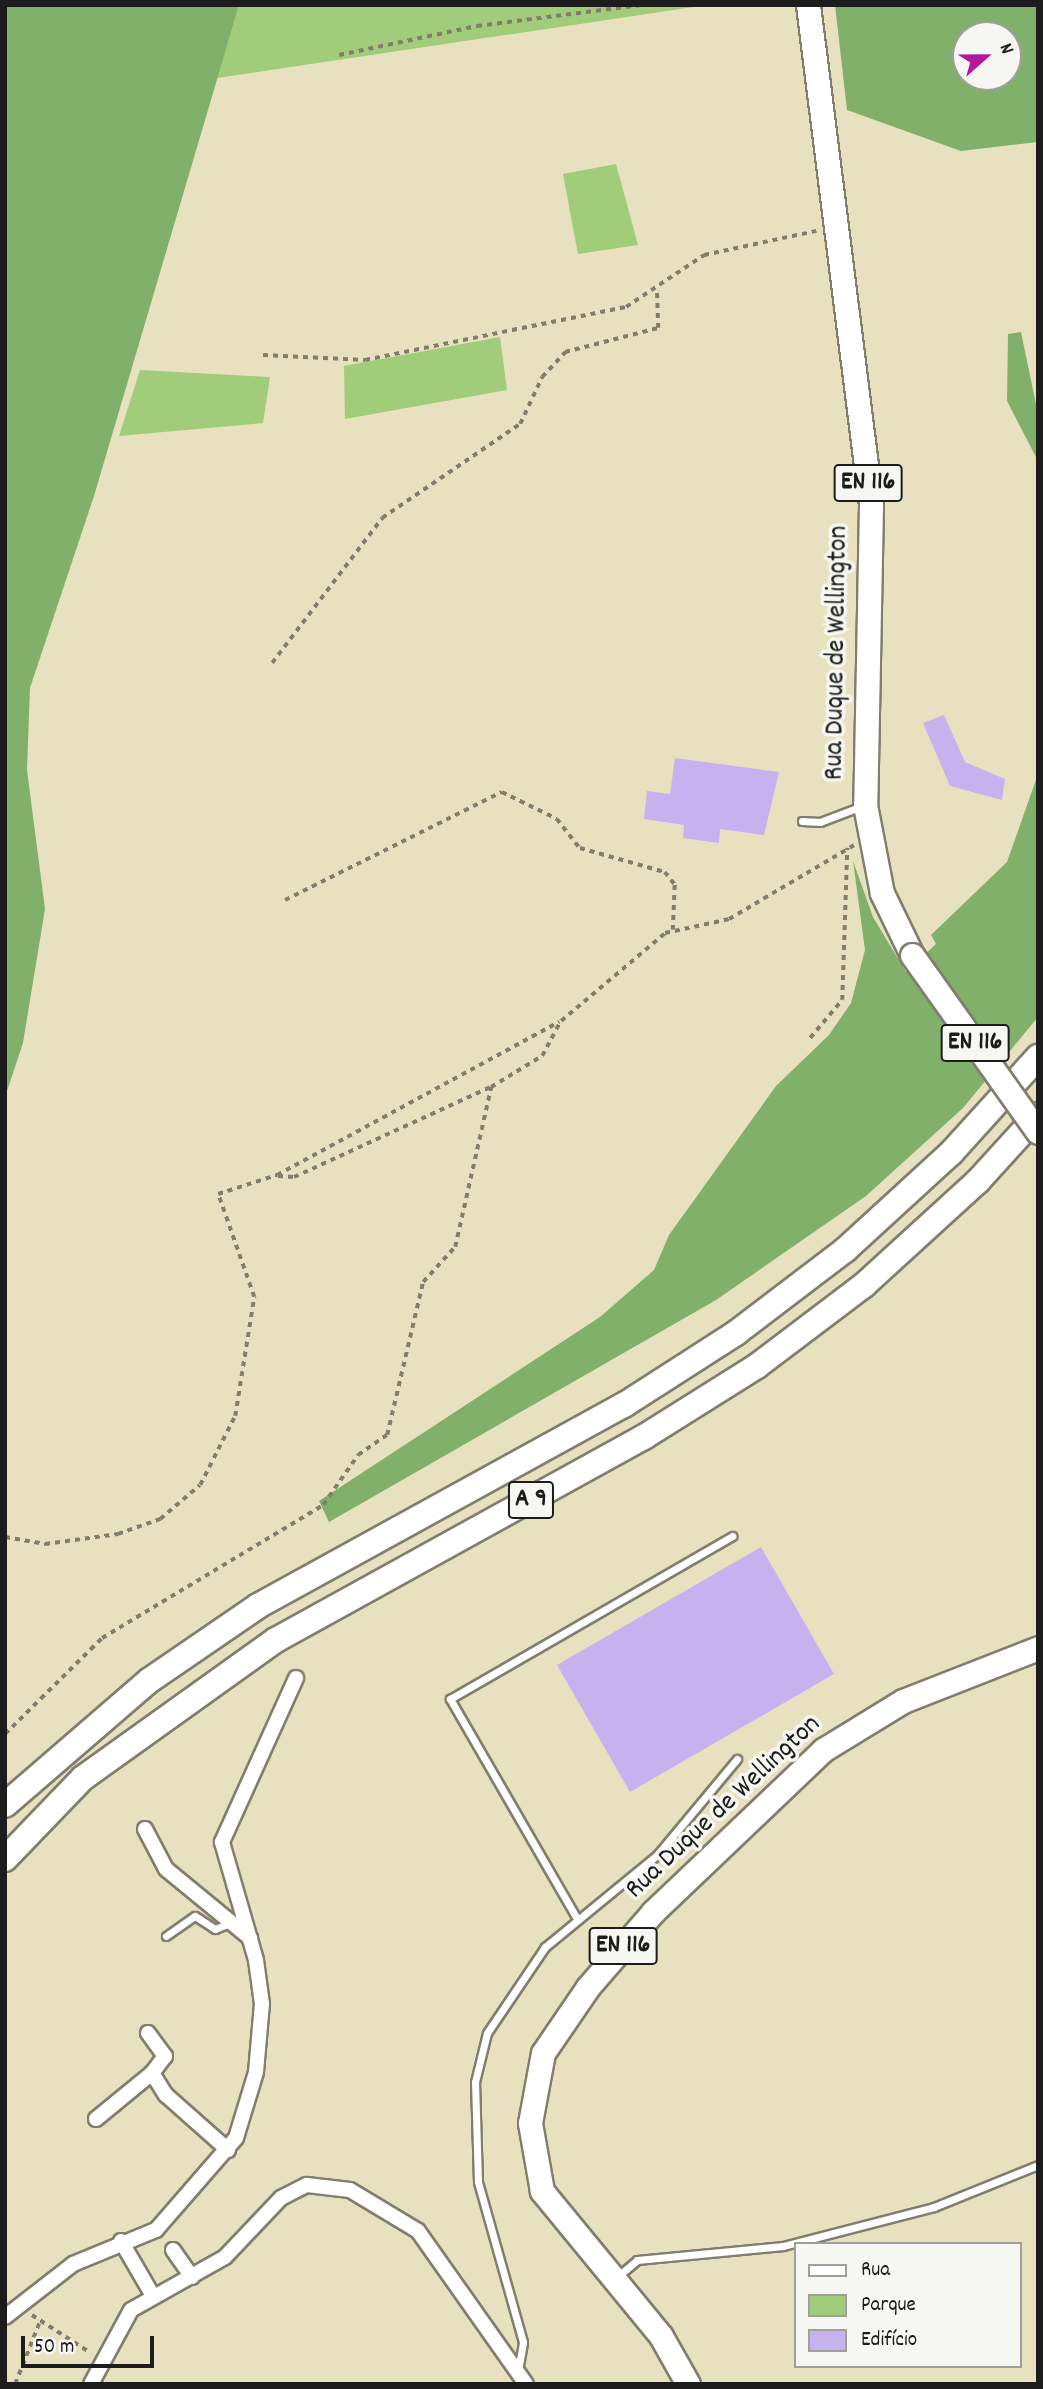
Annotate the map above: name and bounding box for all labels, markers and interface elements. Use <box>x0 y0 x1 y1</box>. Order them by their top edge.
north arrow <box>952 21 1022 91</box>
text: N <box>991 40 1019 58</box>
road number: EN 116 <box>833 461 903 505</box>
street label: Rua Duque de Wellington <box>819 525 857 781</box>
road number: EN 116 <box>940 1020 1010 1066</box>
road number: A 9 <box>506 1478 556 1522</box>
street label: Rua Duque de Wellington <box>619 1709 829 1907</box>
road number: EN 116 <box>588 1924 658 1968</box>
legend <box>794 2242 1022 2368</box>
text: Rua <box>861 2256 890 2286</box>
text: Parque <box>861 2291 916 2321</box>
scale bar <box>24 2322 158 2366</box>
text: Edifício <box>861 2326 917 2356</box>
text: 50 m <box>34 2333 74 2363</box>

